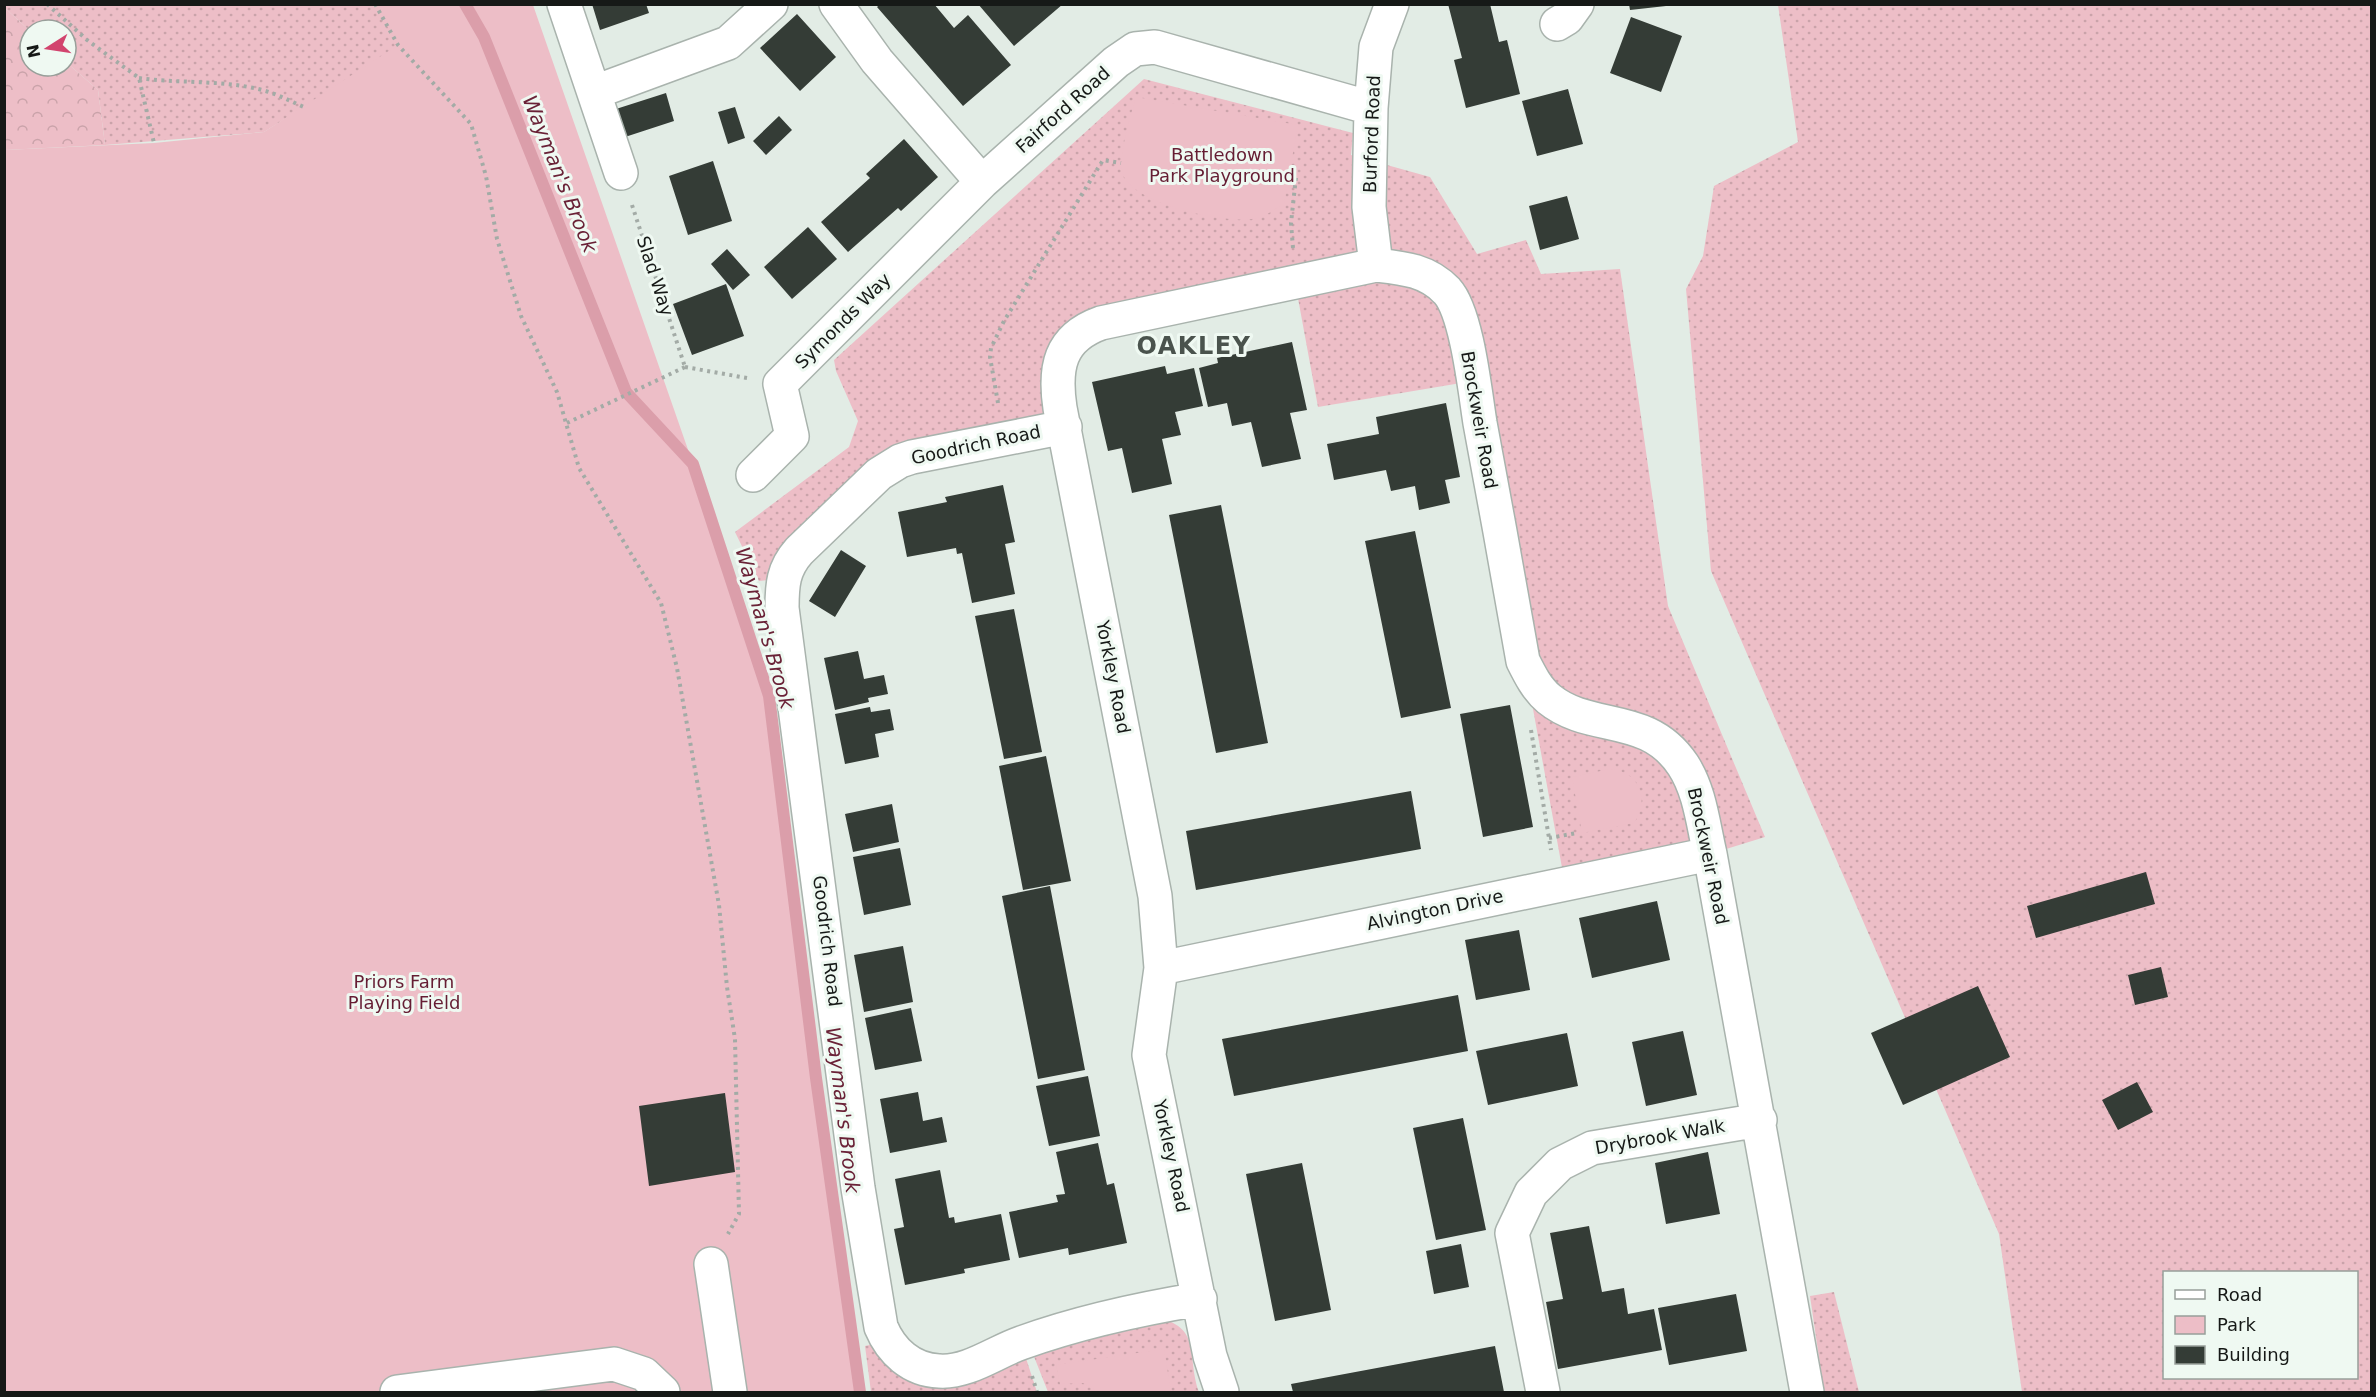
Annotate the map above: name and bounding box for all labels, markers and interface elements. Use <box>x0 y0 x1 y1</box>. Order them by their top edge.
north arrow <box>18 18 78 78</box>
text: N <box>23 42 45 60</box>
street label: Fairford Road <box>1011 62 1114 157</box>
street label: Burford Road <box>1359 75 1384 193</box>
water label: Wayman's Brook <box>518 92 603 257</box>
park label: Battledown Park Playground <box>1149 144 1295 186</box>
street label: Slad Way <box>633 233 678 319</box>
street label: Symonds Way <box>790 268 895 373</box>
district label: OAKLEY <box>1137 332 1252 360</box>
street label: Brockweir Road <box>1457 349 1502 491</box>
street label: Goodrich Road <box>909 421 1043 469</box>
water label: Wayman's Brook <box>730 544 800 713</box>
street label: Yorkley Road <box>1092 617 1135 735</box>
street label: Brockweir Road <box>1684 785 1733 926</box>
street label: Goodrich Road <box>809 874 846 1008</box>
street label: Alvington Drive <box>1365 885 1505 934</box>
park label: Priors Farm Playing Field <box>348 971 460 1013</box>
water label: Wayman's Brook <box>821 1025 865 1196</box>
street label: Yorkley Road <box>1149 1096 1194 1214</box>
street label: Drybrook Walk <box>1593 1115 1727 1158</box>
legend <box>2163 1271 2358 1379</box>
text: Road <box>2217 1284 2262 1305</box>
text: Park <box>2217 1314 2256 1335</box>
text: Building <box>2217 1344 2290 1365</box>

